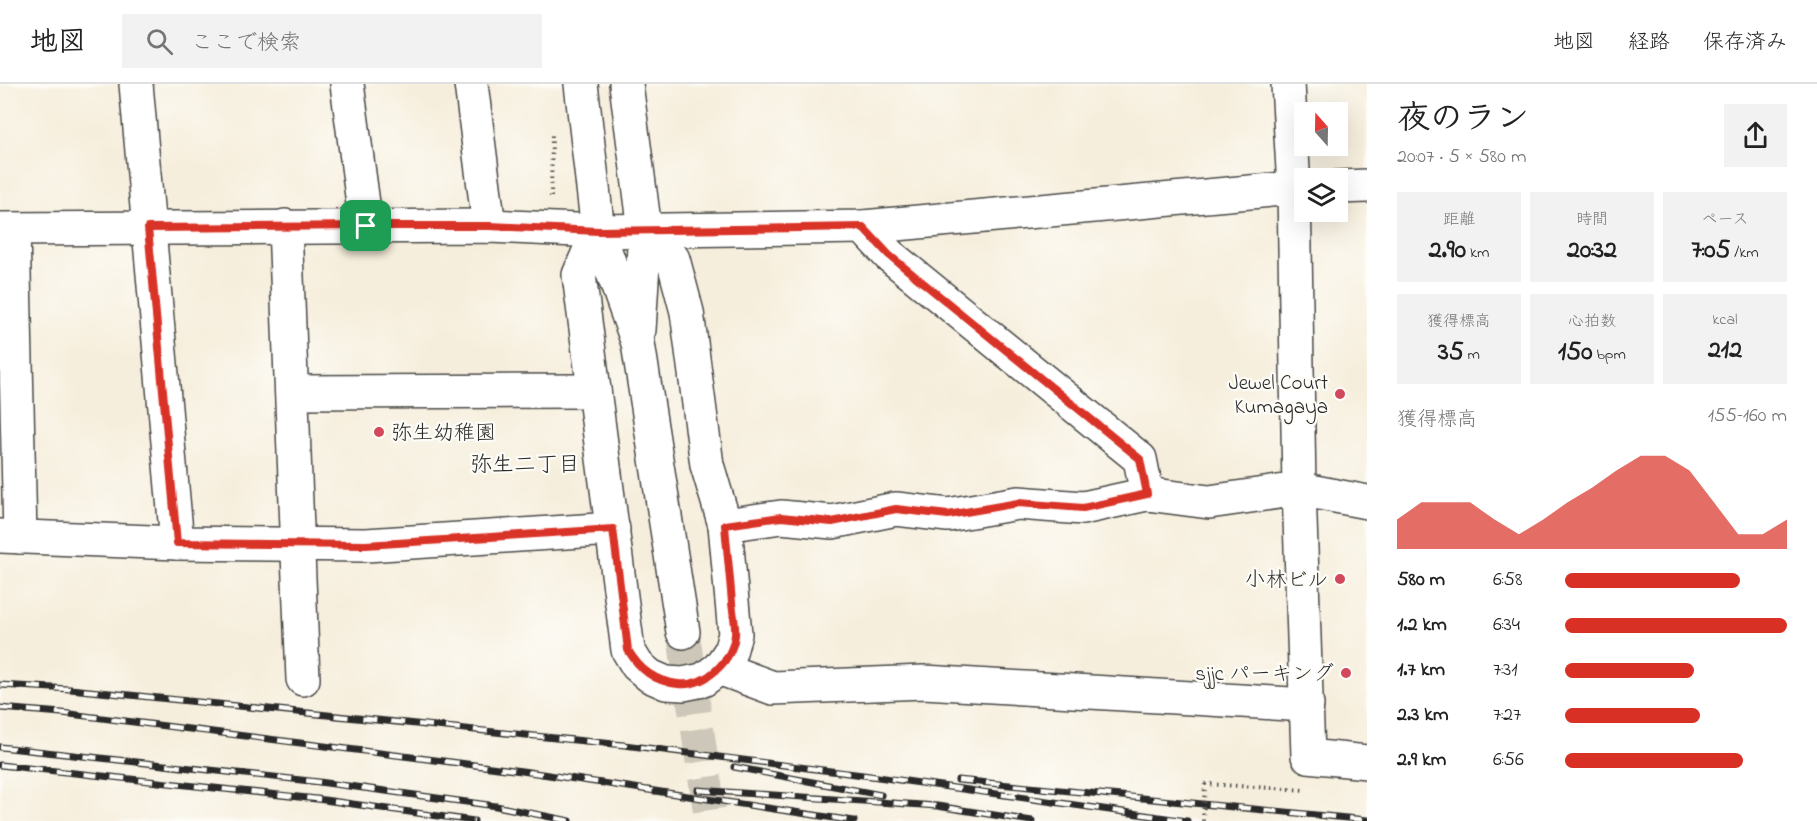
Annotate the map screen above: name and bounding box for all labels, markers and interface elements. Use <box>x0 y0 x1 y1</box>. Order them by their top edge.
search box <box>122 14 542 68</box>
text: 地図 <box>30 23 86 64</box>
icon: search <box>143 25 176 58</box>
text: ここで検索 <box>191 28 301 60</box>
text: 地図 <box>1553 28 1595 58</box>
text: 経路 <box>1628 28 1670 58</box>
text: 保存済み <box>1703 28 1787 58</box>
text: 夜のラン <box>1397 96 1529 144</box>
north arrow <box>1294 102 1348 156</box>
map controls <box>1294 102 1348 222</box>
button: share <box>1724 104 1787 167</box>
text: 20:07 · 5 × 580 m <box>1397 143 1526 172</box>
button: layers <box>1294 168 1348 222</box>
pin <box>340 200 391 251</box>
text: 距離 <box>1443 208 1475 232</box>
text: 時間 <box>1576 208 1608 232</box>
text: ペース <box>1701 208 1749 232</box>
icon: arrive <box>349 209 382 242</box>
text: 2.90 <box>1429 232 1466 270</box>
text: 20:32 <box>1567 232 1617 270</box>
text: 7:05 <box>1691 232 1730 270</box>
text: km <box>1466 241 1489 265</box>
text: /km <box>1730 241 1759 265</box>
text: kcal <box>1712 308 1738 332</box>
text: 獲得標高 <box>1427 310 1491 334</box>
text: 心拍数 <box>1568 310 1616 334</box>
text: 212 <box>1708 332 1742 370</box>
text: 35 <box>1438 334 1464 372</box>
text: 150 <box>1558 334 1592 372</box>
text: m <box>1464 343 1480 367</box>
text: bpm <box>1592 343 1626 367</box>
place label: Jewel Court Kumagaya <box>1228 369 1328 425</box>
marker: Jewel Court Kumagaya <box>1333 387 1347 401</box>
text: 155–160 m <box>1708 402 1787 431</box>
text: 獲得標高 <box>1397 406 1477 435</box>
place label: 弥生幼稚園 <box>391 419 496 449</box>
marker: 弥生幼稚園 <box>372 425 386 439</box>
district label: 弥生二丁目 <box>470 450 580 482</box>
place label: 小林ビル <box>1244 566 1328 596</box>
text: 580 m <box>1397 566 1445 595</box>
text: 6:58 <box>1493 566 1522 595</box>
marker: 小林ビル <box>1333 572 1347 586</box>
text: 1.2 km <box>1397 611 1447 640</box>
text: 6:34 <box>1493 611 1520 640</box>
text: 1.7 km <box>1397 656 1445 685</box>
text: 7:31 <box>1493 656 1518 685</box>
place label: sjjc パーキング <box>1195 660 1334 690</box>
marker: sjjc パーキング <box>1339 666 1353 680</box>
text: 2.3 km <box>1397 701 1449 730</box>
text: 7:27 <box>1493 701 1521 730</box>
text: 2.9 km <box>1397 746 1446 775</box>
text: 6:56 <box>1493 746 1524 775</box>

